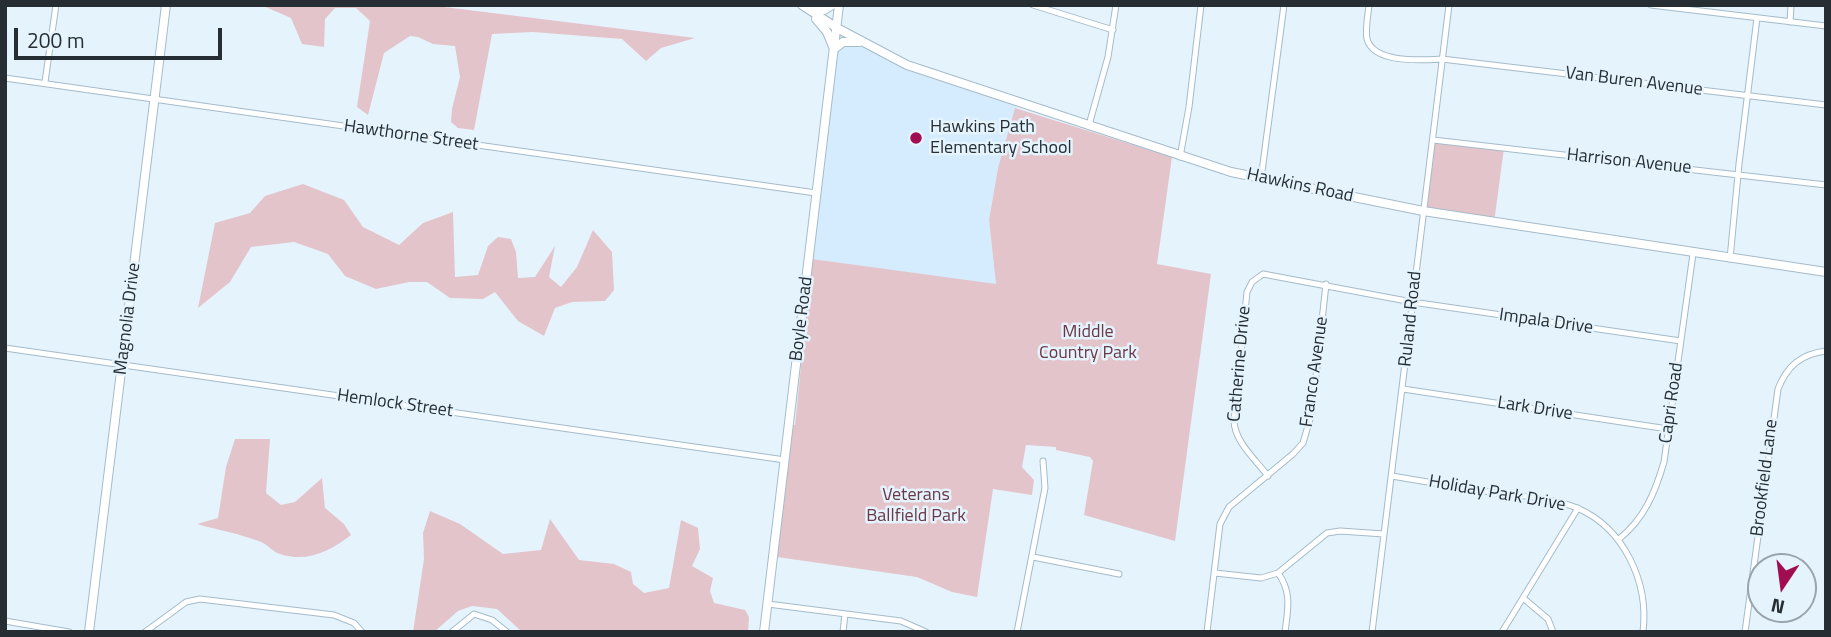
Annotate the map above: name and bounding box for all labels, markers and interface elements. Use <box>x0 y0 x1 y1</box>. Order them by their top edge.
scale bar <box>18 14 226 58</box>
text: 200 m <box>27 24 84 56</box>
street label: Van Buren Avenue <box>1564 63 1704 101</box>
street label: Hawthorne Street <box>342 116 480 156</box>
place label: Hawkins Path Elementary School <box>930 117 1072 160</box>
marker: Hawkins Path Elementary School <box>908 130 924 146</box>
street label: Harrison Avenue <box>1566 145 1692 179</box>
street label: Hawkins Road <box>1245 164 1355 208</box>
street label: Magnolia Drive <box>110 262 146 376</box>
street label: Ruland Road <box>1395 270 1427 368</box>
street label: Boyle Road <box>786 275 818 363</box>
street label: Catherine Drive <box>1224 305 1256 423</box>
street label: Impala Drive <box>1498 305 1594 339</box>
street label: Franco Avenue <box>1297 315 1333 429</box>
park label: Middle Country Park <box>1039 322 1137 364</box>
street label: Capri Road <box>1656 361 1688 445</box>
street label: Hemlock Street <box>336 385 454 423</box>
street label: Lark Drive <box>1496 392 1574 426</box>
street label: Brookfield Lane <box>1747 418 1783 538</box>
street label: Holiday Park Drive <box>1427 471 1567 517</box>
park label: Veterans Ballfield Park <box>866 485 966 528</box>
north arrow <box>1747 553 1817 623</box>
text: N <box>1768 591 1787 623</box>

